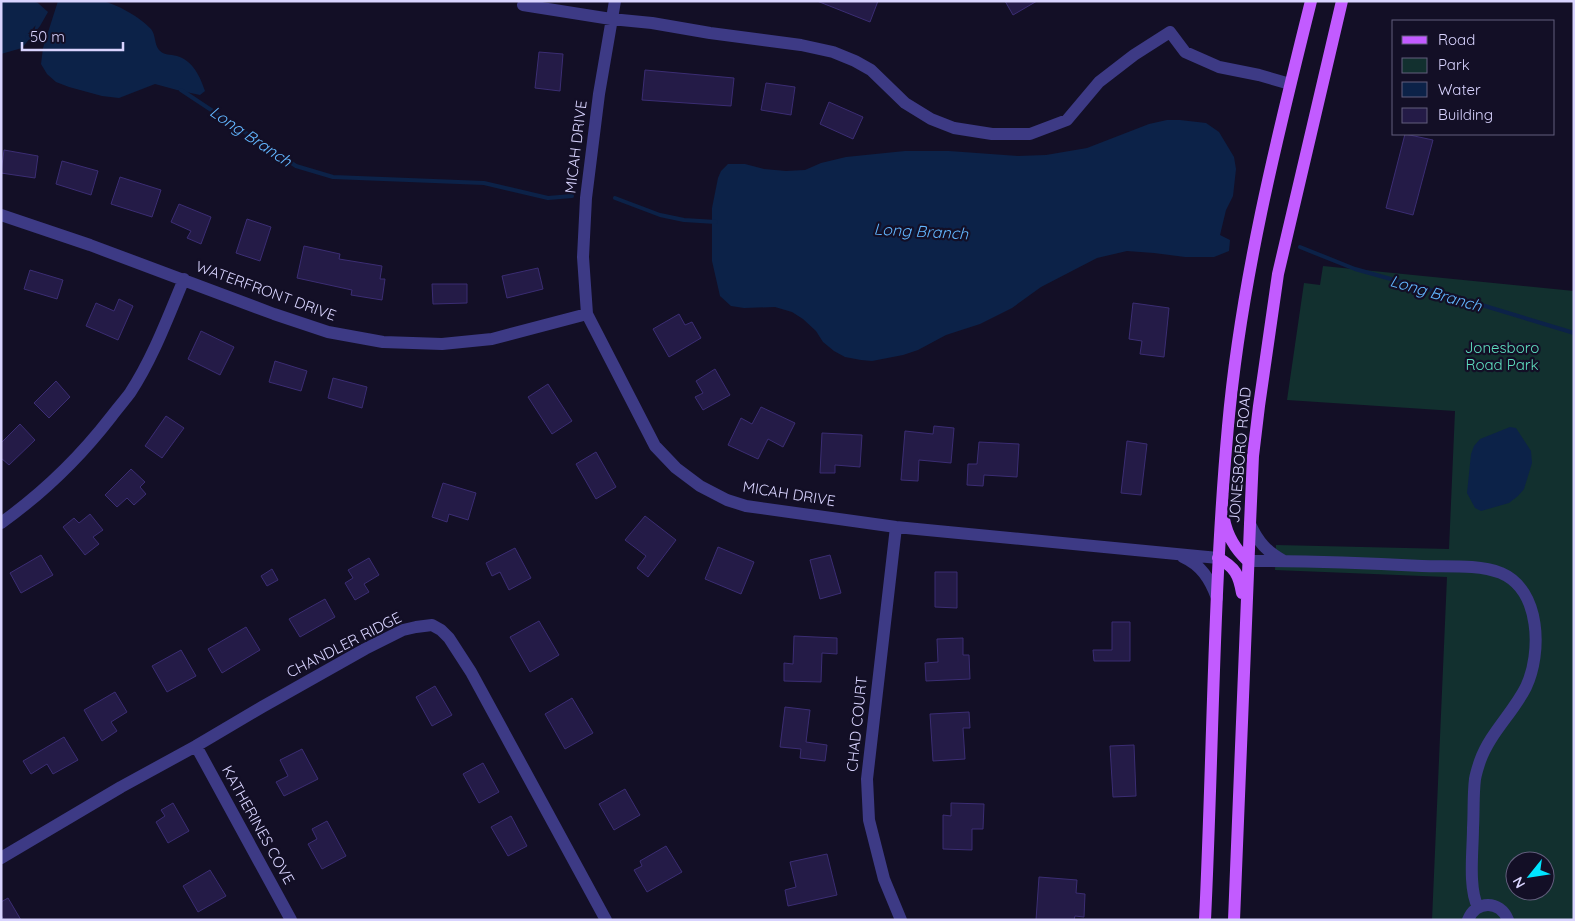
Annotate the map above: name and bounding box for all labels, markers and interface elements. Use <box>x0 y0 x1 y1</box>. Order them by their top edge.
scale bar <box>22 20 124 52</box>
legend <box>1392 20 1555 135</box>
text: 50 m <box>30 27 65 46</box>
text: Road <box>1438 30 1475 49</box>
text: Park <box>1438 55 1470 74</box>
text: Water <box>1438 80 1481 99</box>
street label: MICAH DRIVE <box>560 99 591 195</box>
water label: Long Branch <box>206 101 297 171</box>
text: Building <box>1438 105 1493 124</box>
water label: Long Branch <box>873 219 970 244</box>
street label: WATERFRONT DRIVE <box>193 256 339 325</box>
water label: Long Branch <box>1388 270 1485 316</box>
park label: Jonesboro Road Park <box>1465 338 1539 374</box>
street label: JONESBORO ROAD <box>1224 386 1255 524</box>
street label: MICAH DRIVE <box>741 477 837 510</box>
street label: CHANDLER RIDGE <box>283 607 404 682</box>
street label: CHAD COURT <box>842 675 871 773</box>
street label: KATHERINES COVE <box>218 762 299 887</box>
north arrow <box>1505 851 1555 901</box>
text: N <box>1508 874 1529 891</box>

